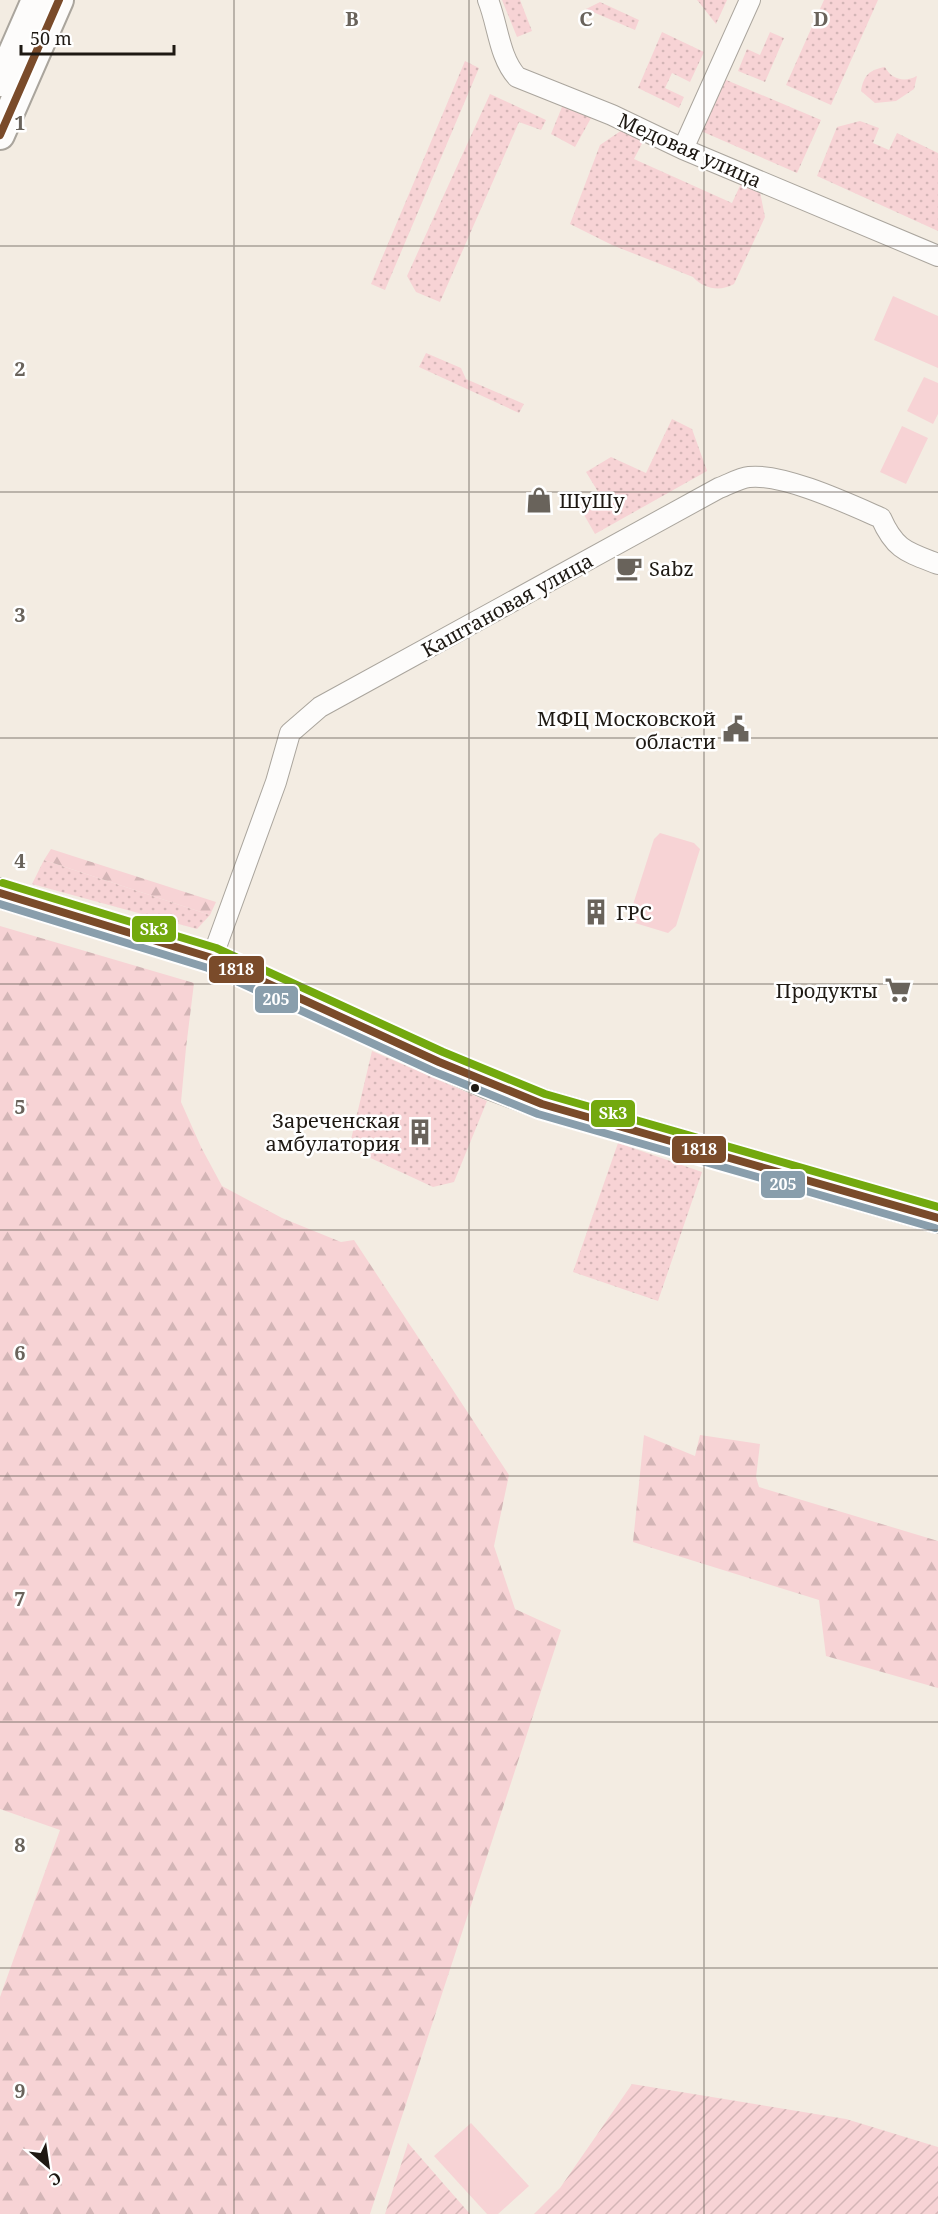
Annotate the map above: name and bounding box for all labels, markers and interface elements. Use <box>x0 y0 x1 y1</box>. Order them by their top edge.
text: B <box>345 5 359 32</box>
text: C <box>579 5 593 32</box>
text: D <box>813 5 829 32</box>
scale bar <box>21 18 174 56</box>
text: 50 m <box>30 26 72 50</box>
street label: Медовая улица <box>614 106 766 194</box>
text: 1 <box>14 109 26 136</box>
text: 2 <box>14 355 26 382</box>
shop icon: ШуШу <box>524 485 554 515</box>
place label: ШуШу <box>559 487 625 514</box>
street label: Каштановая улица <box>416 547 598 663</box>
cafe icon: Sabz <box>614 553 644 583</box>
place label: Sabz <box>649 555 694 582</box>
text: 3 <box>14 601 26 628</box>
place label: МФЦ Московской области <box>537 705 716 755</box>
public building icon: МФЦ Московской области <box>721 714 751 744</box>
text: 4 <box>14 847 26 874</box>
building icon: ГРС <box>581 897 611 927</box>
place label: ГРС <box>616 899 652 926</box>
line badge: Sk3 <box>131 915 177 943</box>
text: Sk3 <box>140 918 168 940</box>
line badge: 1818 <box>208 955 265 984</box>
text: 1818 <box>218 958 254 980</box>
supermarket icon: Продукты <box>883 975 913 1005</box>
place label: Продукты <box>775 977 878 1004</box>
line badge: 205 <box>254 985 299 1014</box>
text: 205 <box>262 988 290 1010</box>
unlabelled marker <box>469 1082 481 1094</box>
text: 5 <box>14 1093 26 1120</box>
line badge: Sk3 <box>590 1099 636 1128</box>
text: Sk3 <box>599 1102 627 1124</box>
place label: Зареченская амбулатория <box>266 1107 400 1157</box>
building icon: Зареченская амбулатория <box>405 1117 435 1147</box>
line badge: 1818 <box>671 1135 727 1164</box>
text: 1818 <box>681 1138 717 1160</box>
line badge: 205 <box>760 1170 806 1199</box>
text: 205 <box>769 1173 797 1195</box>
text: 6 <box>14 1339 26 1366</box>
text: 7 <box>14 1585 26 1612</box>
text: 8 <box>14 1831 26 1858</box>
text: 9 <box>14 2077 26 2104</box>
north arrow <box>18 2136 78 2196</box>
text: С <box>45 2167 65 2191</box>

